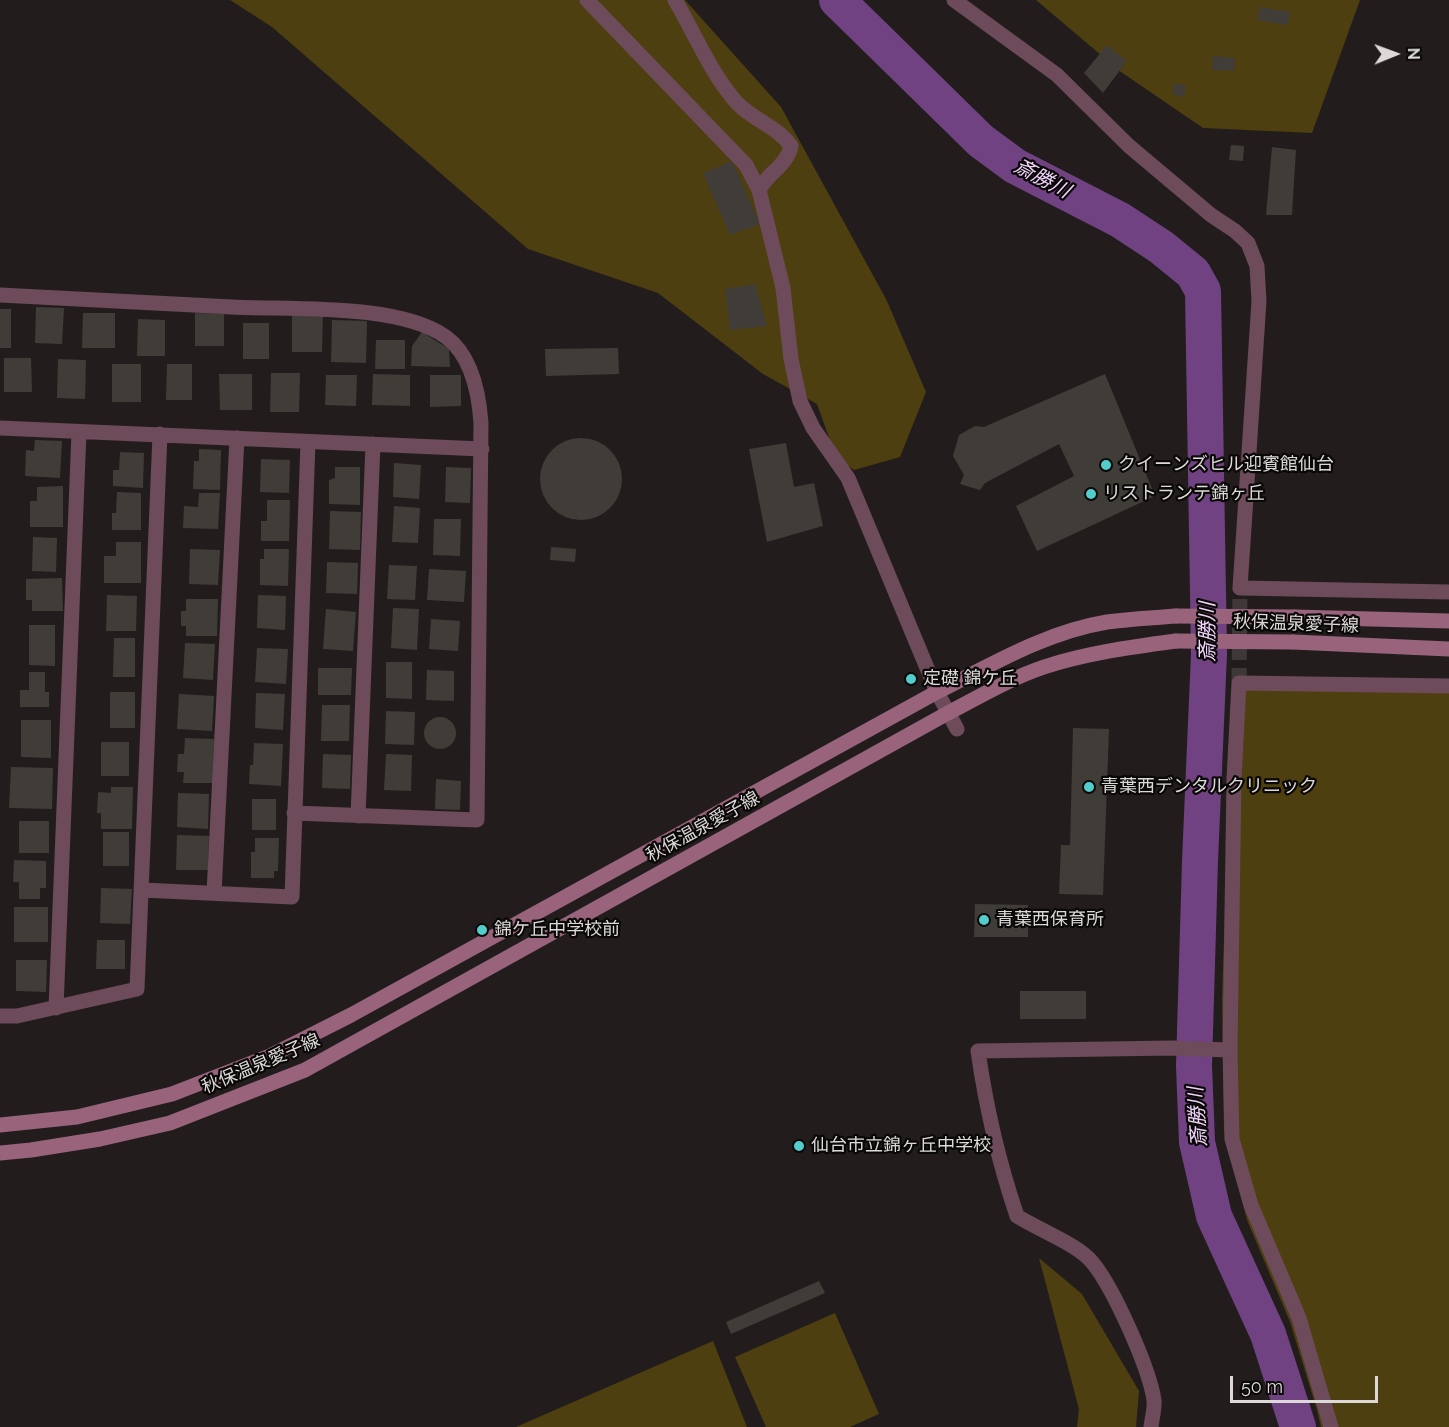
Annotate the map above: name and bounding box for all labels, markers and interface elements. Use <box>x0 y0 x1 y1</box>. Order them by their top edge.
north arrow <box>1365 24 1425 84</box>
text: N <box>1404 47 1423 60</box>
water label: 斎勝川 <box>1010 154 1074 204</box>
place label: クイーンズヒル迎賓館仙台 <box>1118 454 1334 476</box>
marker: クイーンズヒル迎賓館仙台 <box>1099 458 1113 472</box>
place label: リストランテ錦ヶ丘 <box>1103 483 1265 505</box>
marker: リストランテ錦ヶ丘 <box>1084 487 1098 501</box>
water label: 斎勝川 <box>1196 602 1220 662</box>
street label: 秋保温泉愛子線 <box>1233 611 1359 637</box>
place label: 定礎 錦ケ丘 <box>923 668 1018 690</box>
marker: 定礎 錦ケ丘 <box>904 672 918 686</box>
place label: 青葉西デンタルクリニック <box>1101 776 1317 798</box>
marker: 青葉西デンタルクリニック <box>1082 780 1096 794</box>
street label: 秋保温泉愛子線 <box>643 787 763 867</box>
place label: 青葉西保育所 <box>996 909 1104 931</box>
marker: 青葉西保育所 <box>977 913 991 927</box>
place label: 錦ケ丘中学校前 <box>494 919 620 941</box>
marker: 錦ケ丘中学校前 <box>475 923 489 937</box>
street label: 秋保温泉愛子線 <box>199 1029 323 1099</box>
water label: 斎勝川 <box>1184 1086 1212 1148</box>
place label: 仙台市立錦ヶ丘中学校 <box>811 1135 991 1157</box>
marker: 仙台市立錦ヶ丘中学校 <box>792 1139 806 1153</box>
scale bar <box>1233 1364 1382 1402</box>
text: 50 m <box>1241 1376 1283 1397</box>

